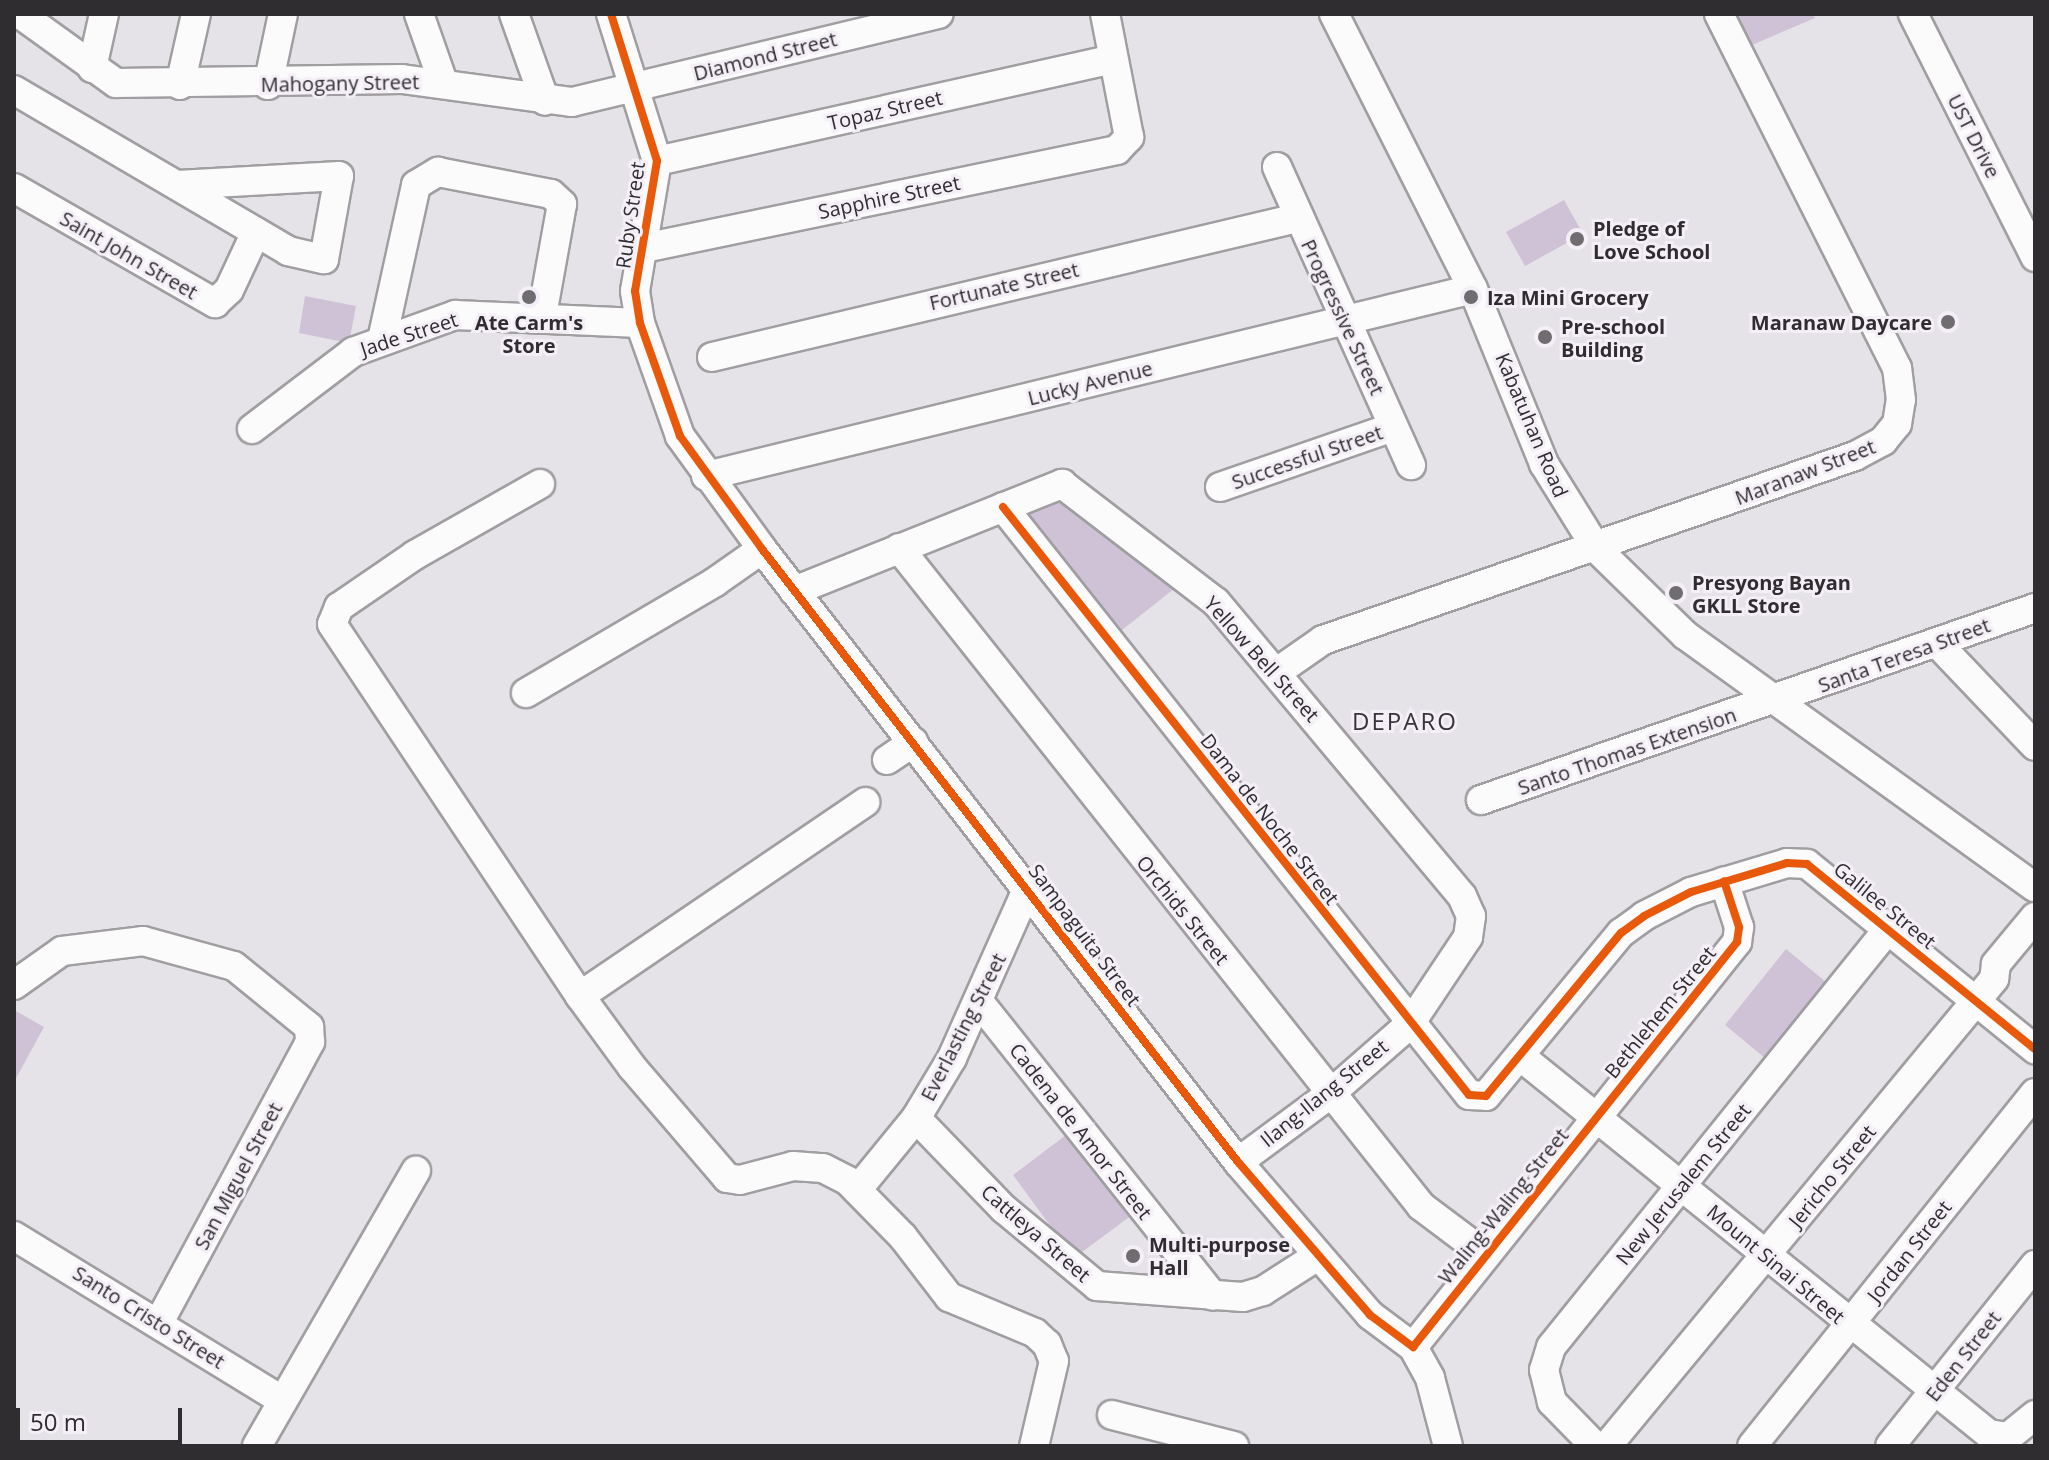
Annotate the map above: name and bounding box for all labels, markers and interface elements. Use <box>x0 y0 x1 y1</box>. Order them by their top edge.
street label: Diamond Street <box>691 27 839 85</box>
street label: Mahogany Street <box>260 70 420 96</box>
street label: Topaz Street <box>825 85 945 135</box>
street label: UST Drive <box>1943 90 2005 182</box>
street label: Ruby Street <box>611 160 649 270</box>
street label: Sapphire Street <box>816 170 962 224</box>
street label: Saint John Street <box>56 206 202 304</box>
place label: Pledge of Love School <box>1593 216 1710 263</box>
marker: Pledge of Love School <box>1568 230 1586 248</box>
street label: Progressive Street <box>1296 235 1390 399</box>
street label: Fortunate Street <box>927 257 1081 315</box>
place label: Iza Mini Grocery <box>1487 285 1649 309</box>
marker: Ate Carm's Store <box>520 288 538 306</box>
marker: Iza Mini Grocery <box>1462 288 1480 306</box>
street label: Jade Street <box>357 307 461 361</box>
place label: Ate Carm's Store <box>475 310 583 357</box>
place label: Maranaw Daycare <box>1751 310 1932 334</box>
marker: Maranaw Daycare <box>1939 313 1957 331</box>
place label: Pre-school Building <box>1561 314 1665 361</box>
marker: Pre-school Building <box>1536 328 1554 346</box>
street label: Kabatuhan Road <box>1491 349 1573 501</box>
street label: Lucky Avenue <box>1025 356 1155 410</box>
street label: Successful Street <box>1228 420 1386 494</box>
street label: Maranaw Street <box>1731 434 1879 510</box>
place label: Presyong Bayan GKLL Store <box>1692 570 1851 617</box>
marker: Presyong Bayan GKLL Store <box>1667 584 1685 602</box>
street label: Yellow Bell Street <box>1199 591 1325 727</box>
street label: Santa Teresa Street <box>1815 613 1993 697</box>
street label: Santo Thomas Extension <box>1515 702 1739 800</box>
district label: DEPARO <box>1352 707 1458 735</box>
street label: Dama de Noche Street <box>1196 729 1344 909</box>
street label: Orchids Street <box>1132 851 1234 969</box>
street label: Galilee Street <box>1829 857 1941 953</box>
street label: Sampaguita Street <box>1024 859 1146 1011</box>
street label: Bethlehem Street <box>1599 941 1721 1083</box>
street label: Everlasting Street <box>915 949 1011 1105</box>
street label: Ilang-Ilang Street <box>1255 1034 1393 1152</box>
street label: Cadena de Amor Street <box>1005 1038 1157 1224</box>
street label: San Miguel Street <box>189 1098 287 1254</box>
street label: New Jerusalem Street <box>1611 1099 1755 1269</box>
street label: Jericho Street <box>1783 1120 1881 1232</box>
street label: Waling-Waling Street <box>1433 1123 1573 1289</box>
street label: Cattleya Street <box>977 1179 1095 1287</box>
street label: Jordan Street <box>1862 1195 1956 1307</box>
street label: Mount Sinai Street <box>1702 1199 1850 1329</box>
place label: Multi-purpose Hall <box>1149 1232 1290 1279</box>
marker: Multi-purpose Hall <box>1124 1247 1142 1265</box>
street label: Santo Cristo Street <box>69 1261 229 1373</box>
street label: Eden Street <box>1920 1306 2006 1406</box>
scale bar <box>20 1392 186 1442</box>
text: 50 m <box>30 1405 86 1438</box>

